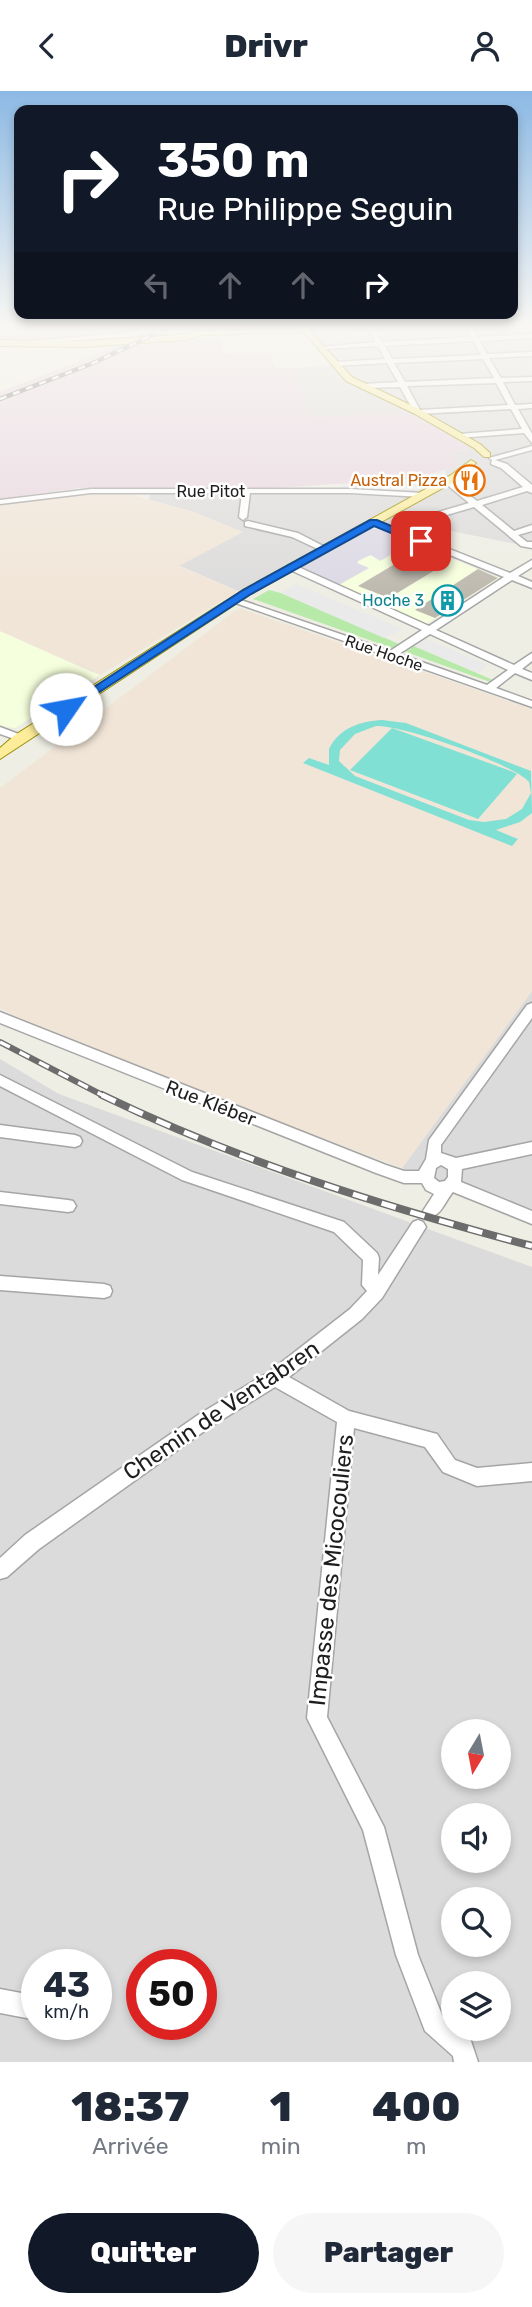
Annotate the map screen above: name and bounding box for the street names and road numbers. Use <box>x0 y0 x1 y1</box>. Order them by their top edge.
street label: Rue Pitot <box>177 482 245 501</box>
street label: Rue Hoche <box>343 631 425 675</box>
street label: Rue Kléber <box>163 1075 260 1131</box>
street label: Chemin de Ventabren <box>118 1334 324 1486</box>
street label: Impasse des Micocouliers <box>303 1433 359 1707</box>

